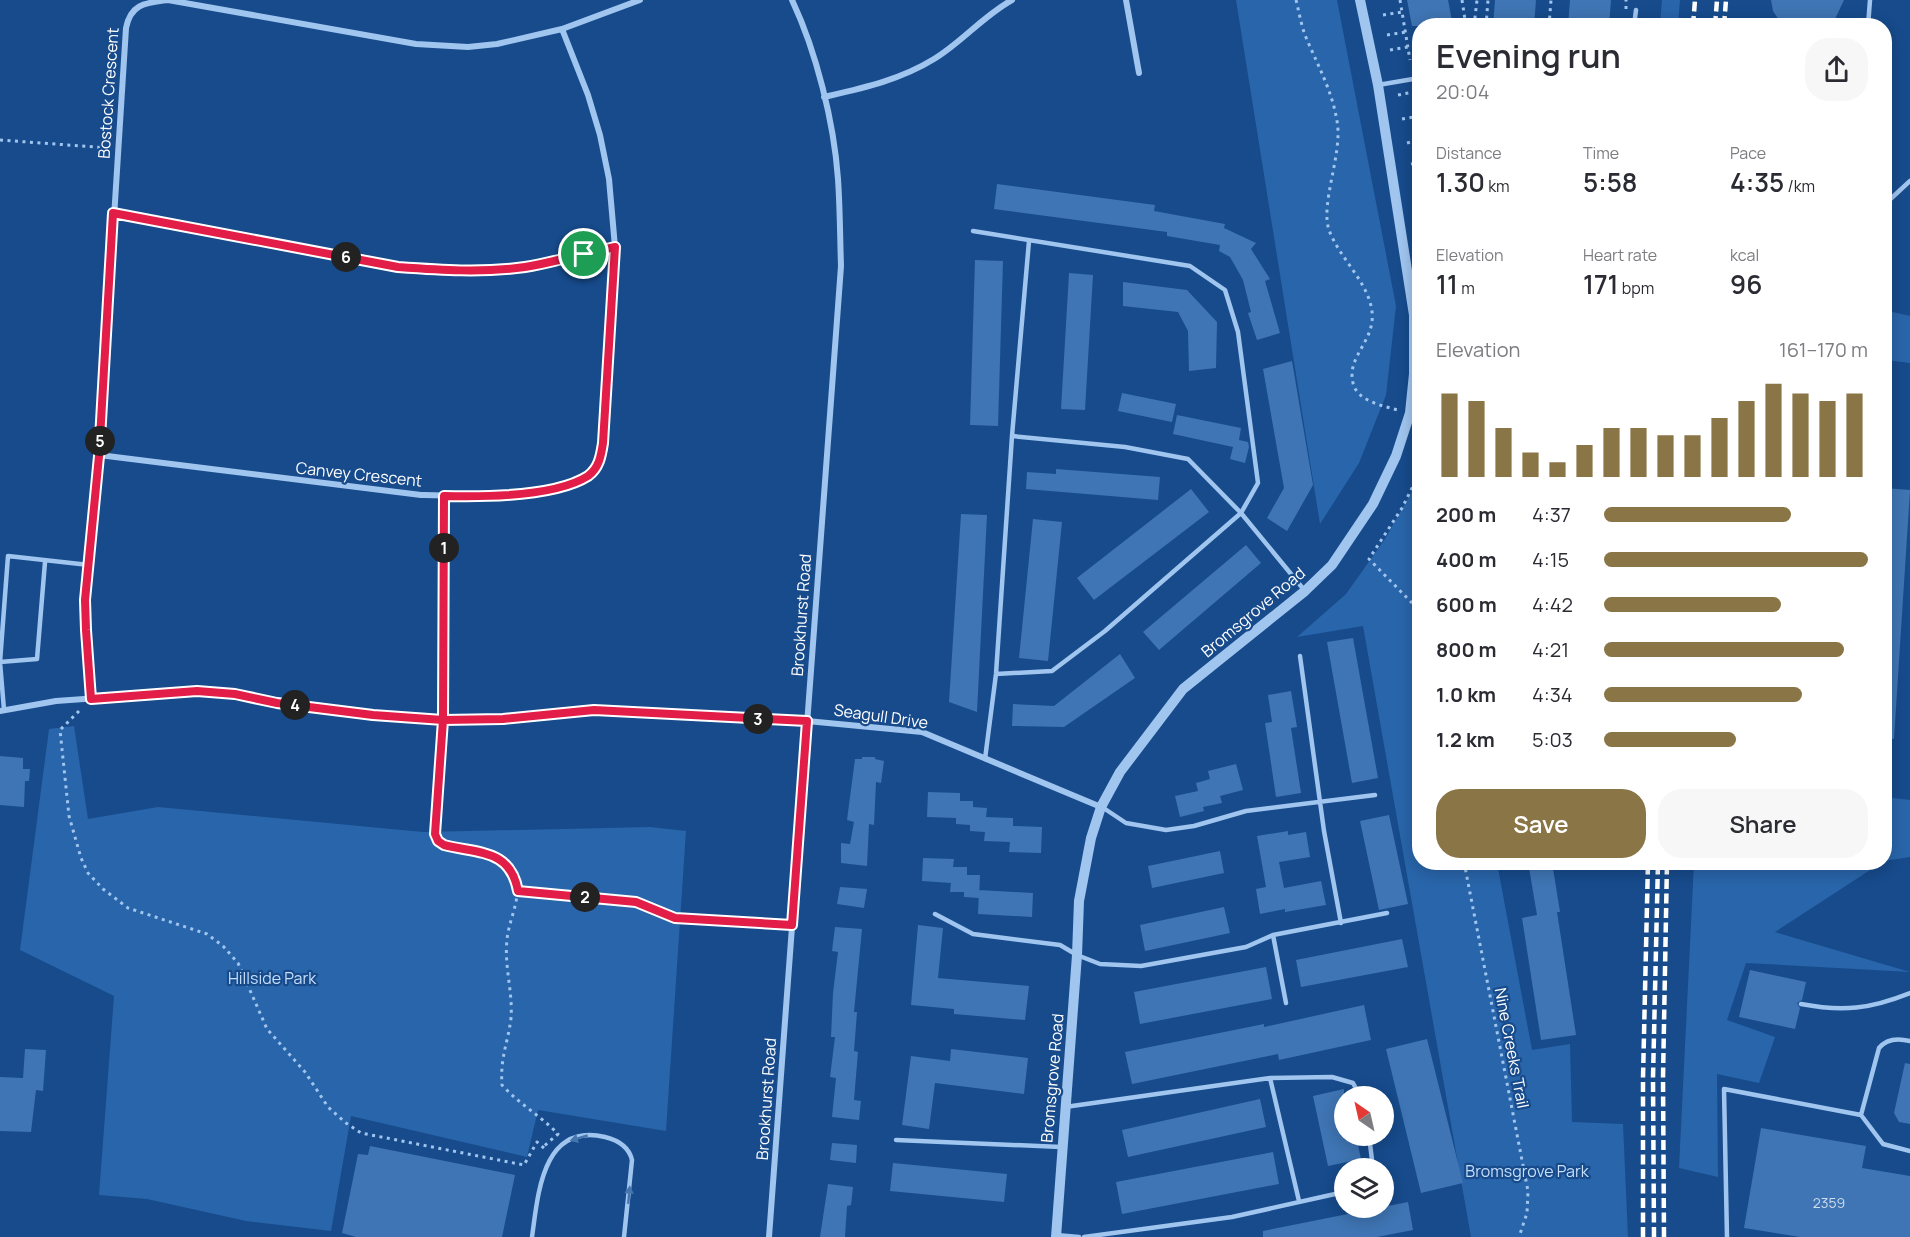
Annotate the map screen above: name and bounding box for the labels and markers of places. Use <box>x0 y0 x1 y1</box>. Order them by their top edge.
pin <box>558 228 609 279</box>
pin: 6 <box>331 242 361 272</box>
pin: 5 <box>85 426 115 456</box>
pin: 1 <box>429 533 459 563</box>
pin: 4 <box>280 690 310 720</box>
pin: 3 <box>743 704 773 734</box>
pin: 2 <box>570 882 600 912</box>

